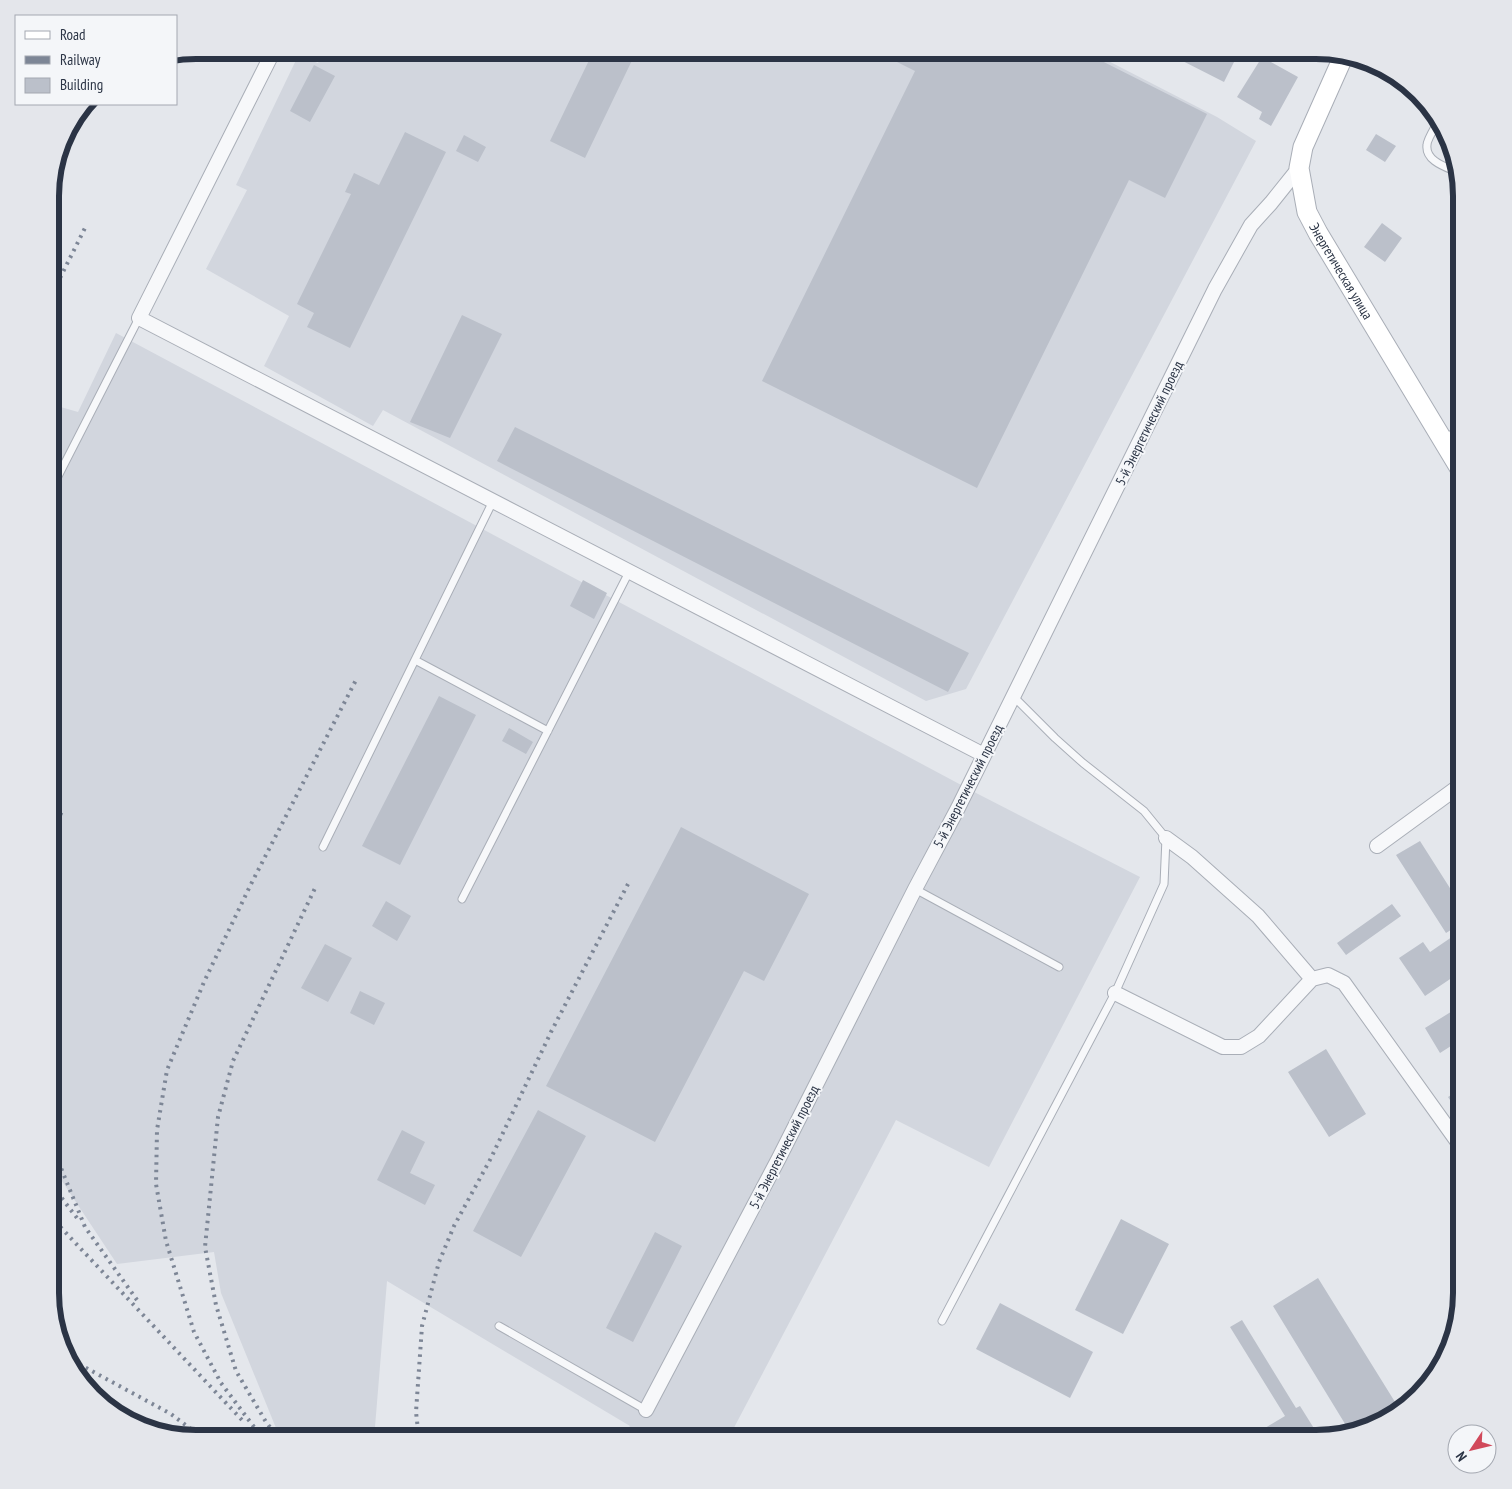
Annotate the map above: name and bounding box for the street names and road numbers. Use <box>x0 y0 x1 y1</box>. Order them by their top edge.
street label: Энергетическая улица <box>1305 220 1377 323</box>
street label: 5-й Энергетический проезд <box>1111 358 1187 488</box>
street label: 5-й Энергетический проезд <box>929 721 1007 851</box>
street label: 5-й Энергетический проезд <box>745 1082 823 1212</box>

